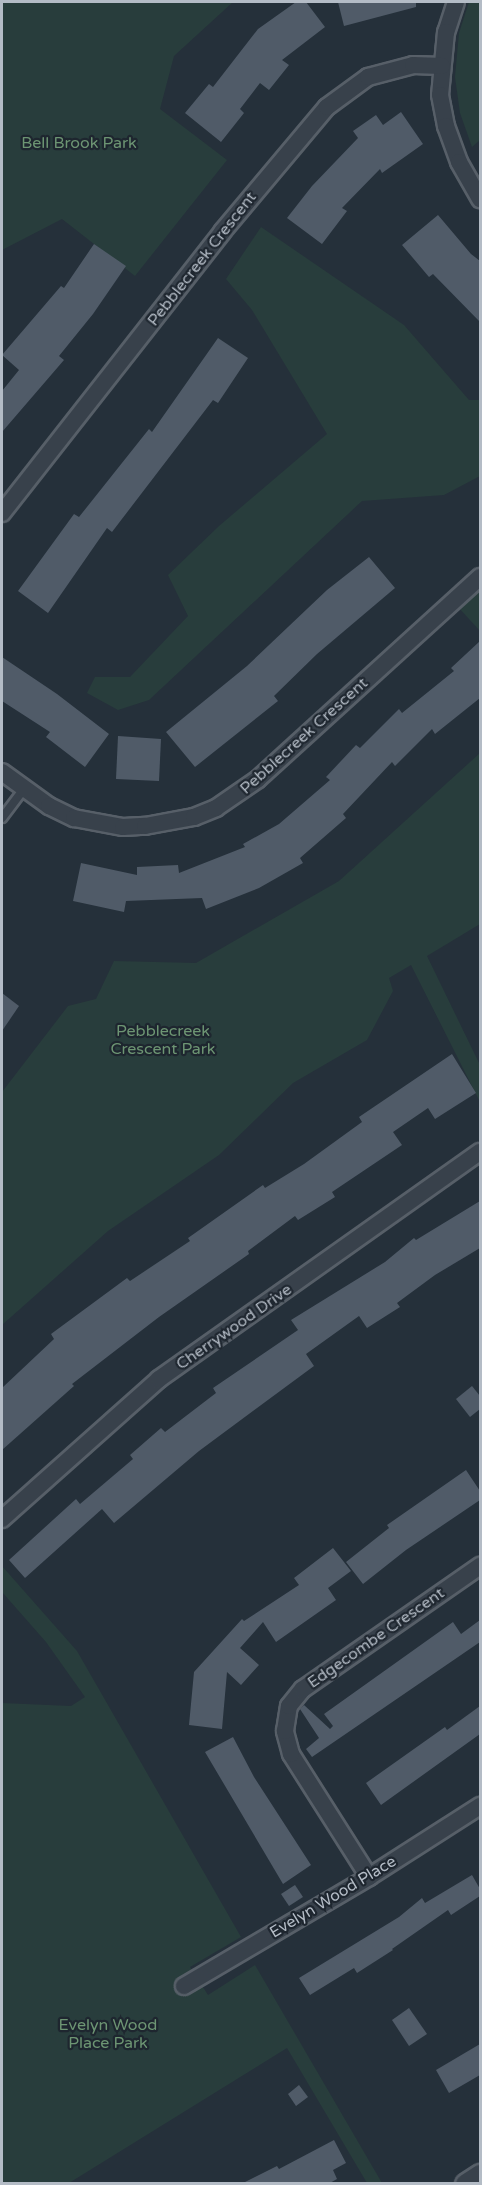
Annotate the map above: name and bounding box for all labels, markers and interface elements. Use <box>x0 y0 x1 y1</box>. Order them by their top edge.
park label: Bell Brook Park <box>21 133 137 153</box>
street label: Pebblecreek Crescent <box>144 188 260 330</box>
street label: Pebblecreek Crescent <box>236 674 372 798</box>
park label: Pebblecreek Crescent Park <box>110 1021 216 1059</box>
street label: Cherrywood Drive <box>173 1280 295 1374</box>
street label: Edgecombe Crescent <box>304 1584 448 1692</box>
street label: Evelyn Wood Place <box>266 1852 400 1942</box>
park label: Evelyn Wood Place Park <box>59 2015 157 2053</box>

